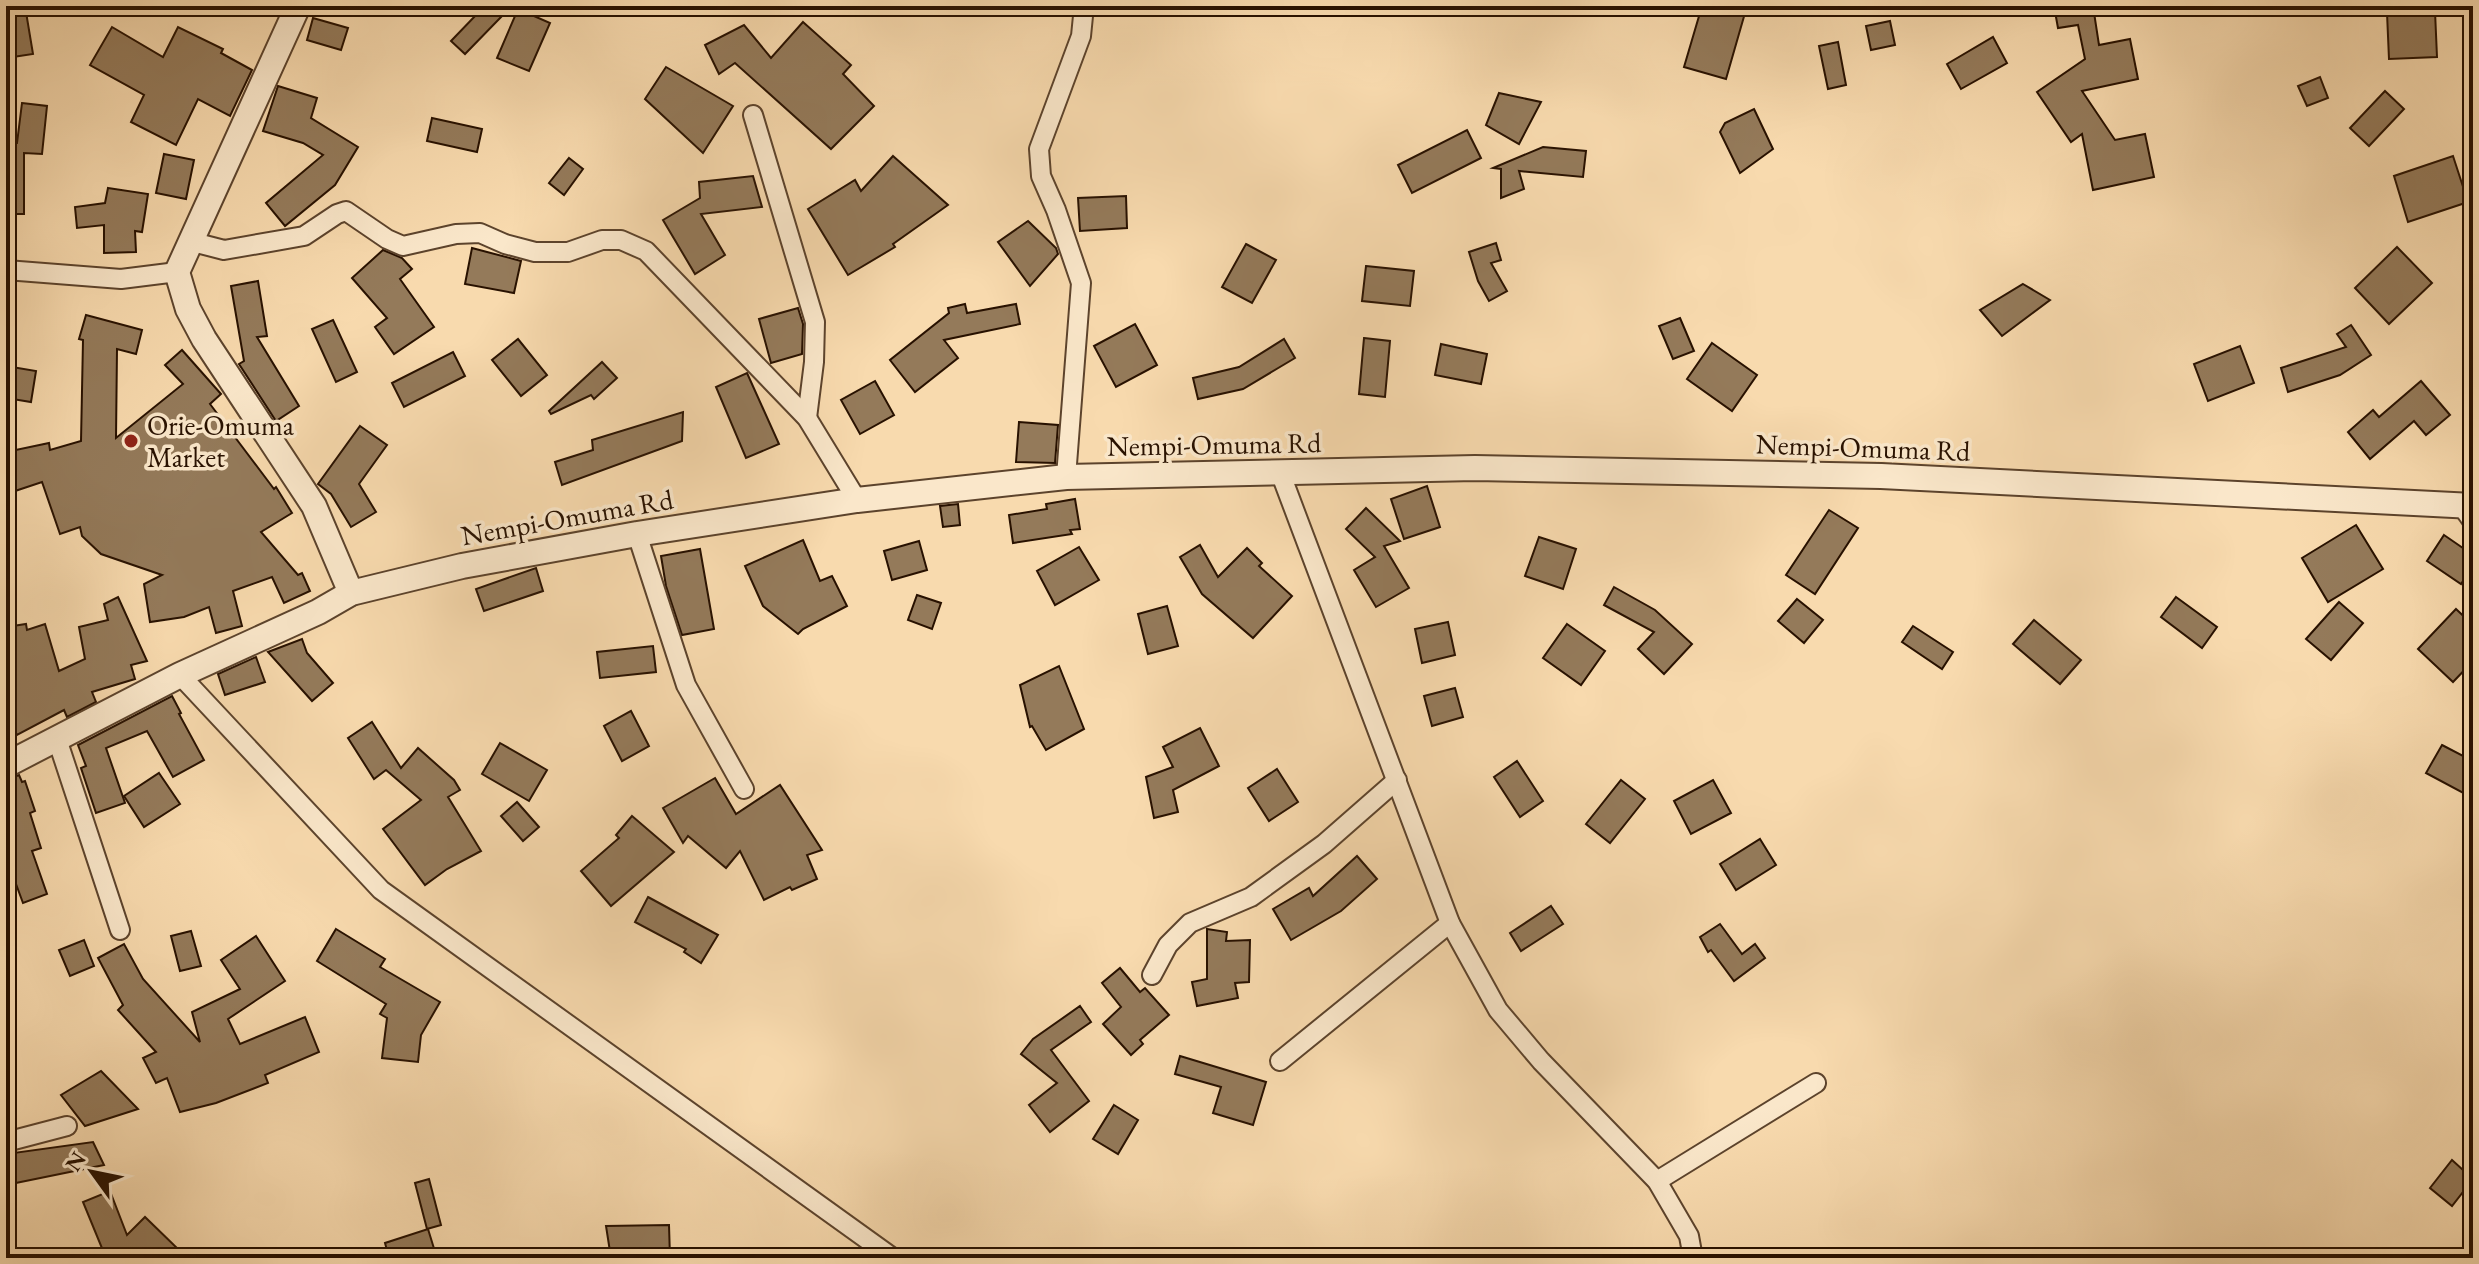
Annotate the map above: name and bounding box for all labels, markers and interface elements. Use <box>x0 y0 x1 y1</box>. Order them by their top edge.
place label: Orie-Omuma Market <box>147 407 295 475</box>
street label: Nempi-Omuma Rd <box>1106 424 1322 464</box>
street label: Nempi-Omuma Rd <box>1755 425 1972 469</box>
marker: Orie-Omuma Market <box>122 432 140 450</box>
street label: Nempi-Omuma Rd <box>458 481 677 553</box>
north arrow <box>52 1132 132 1212</box>
text: N <box>59 1146 93 1177</box>

